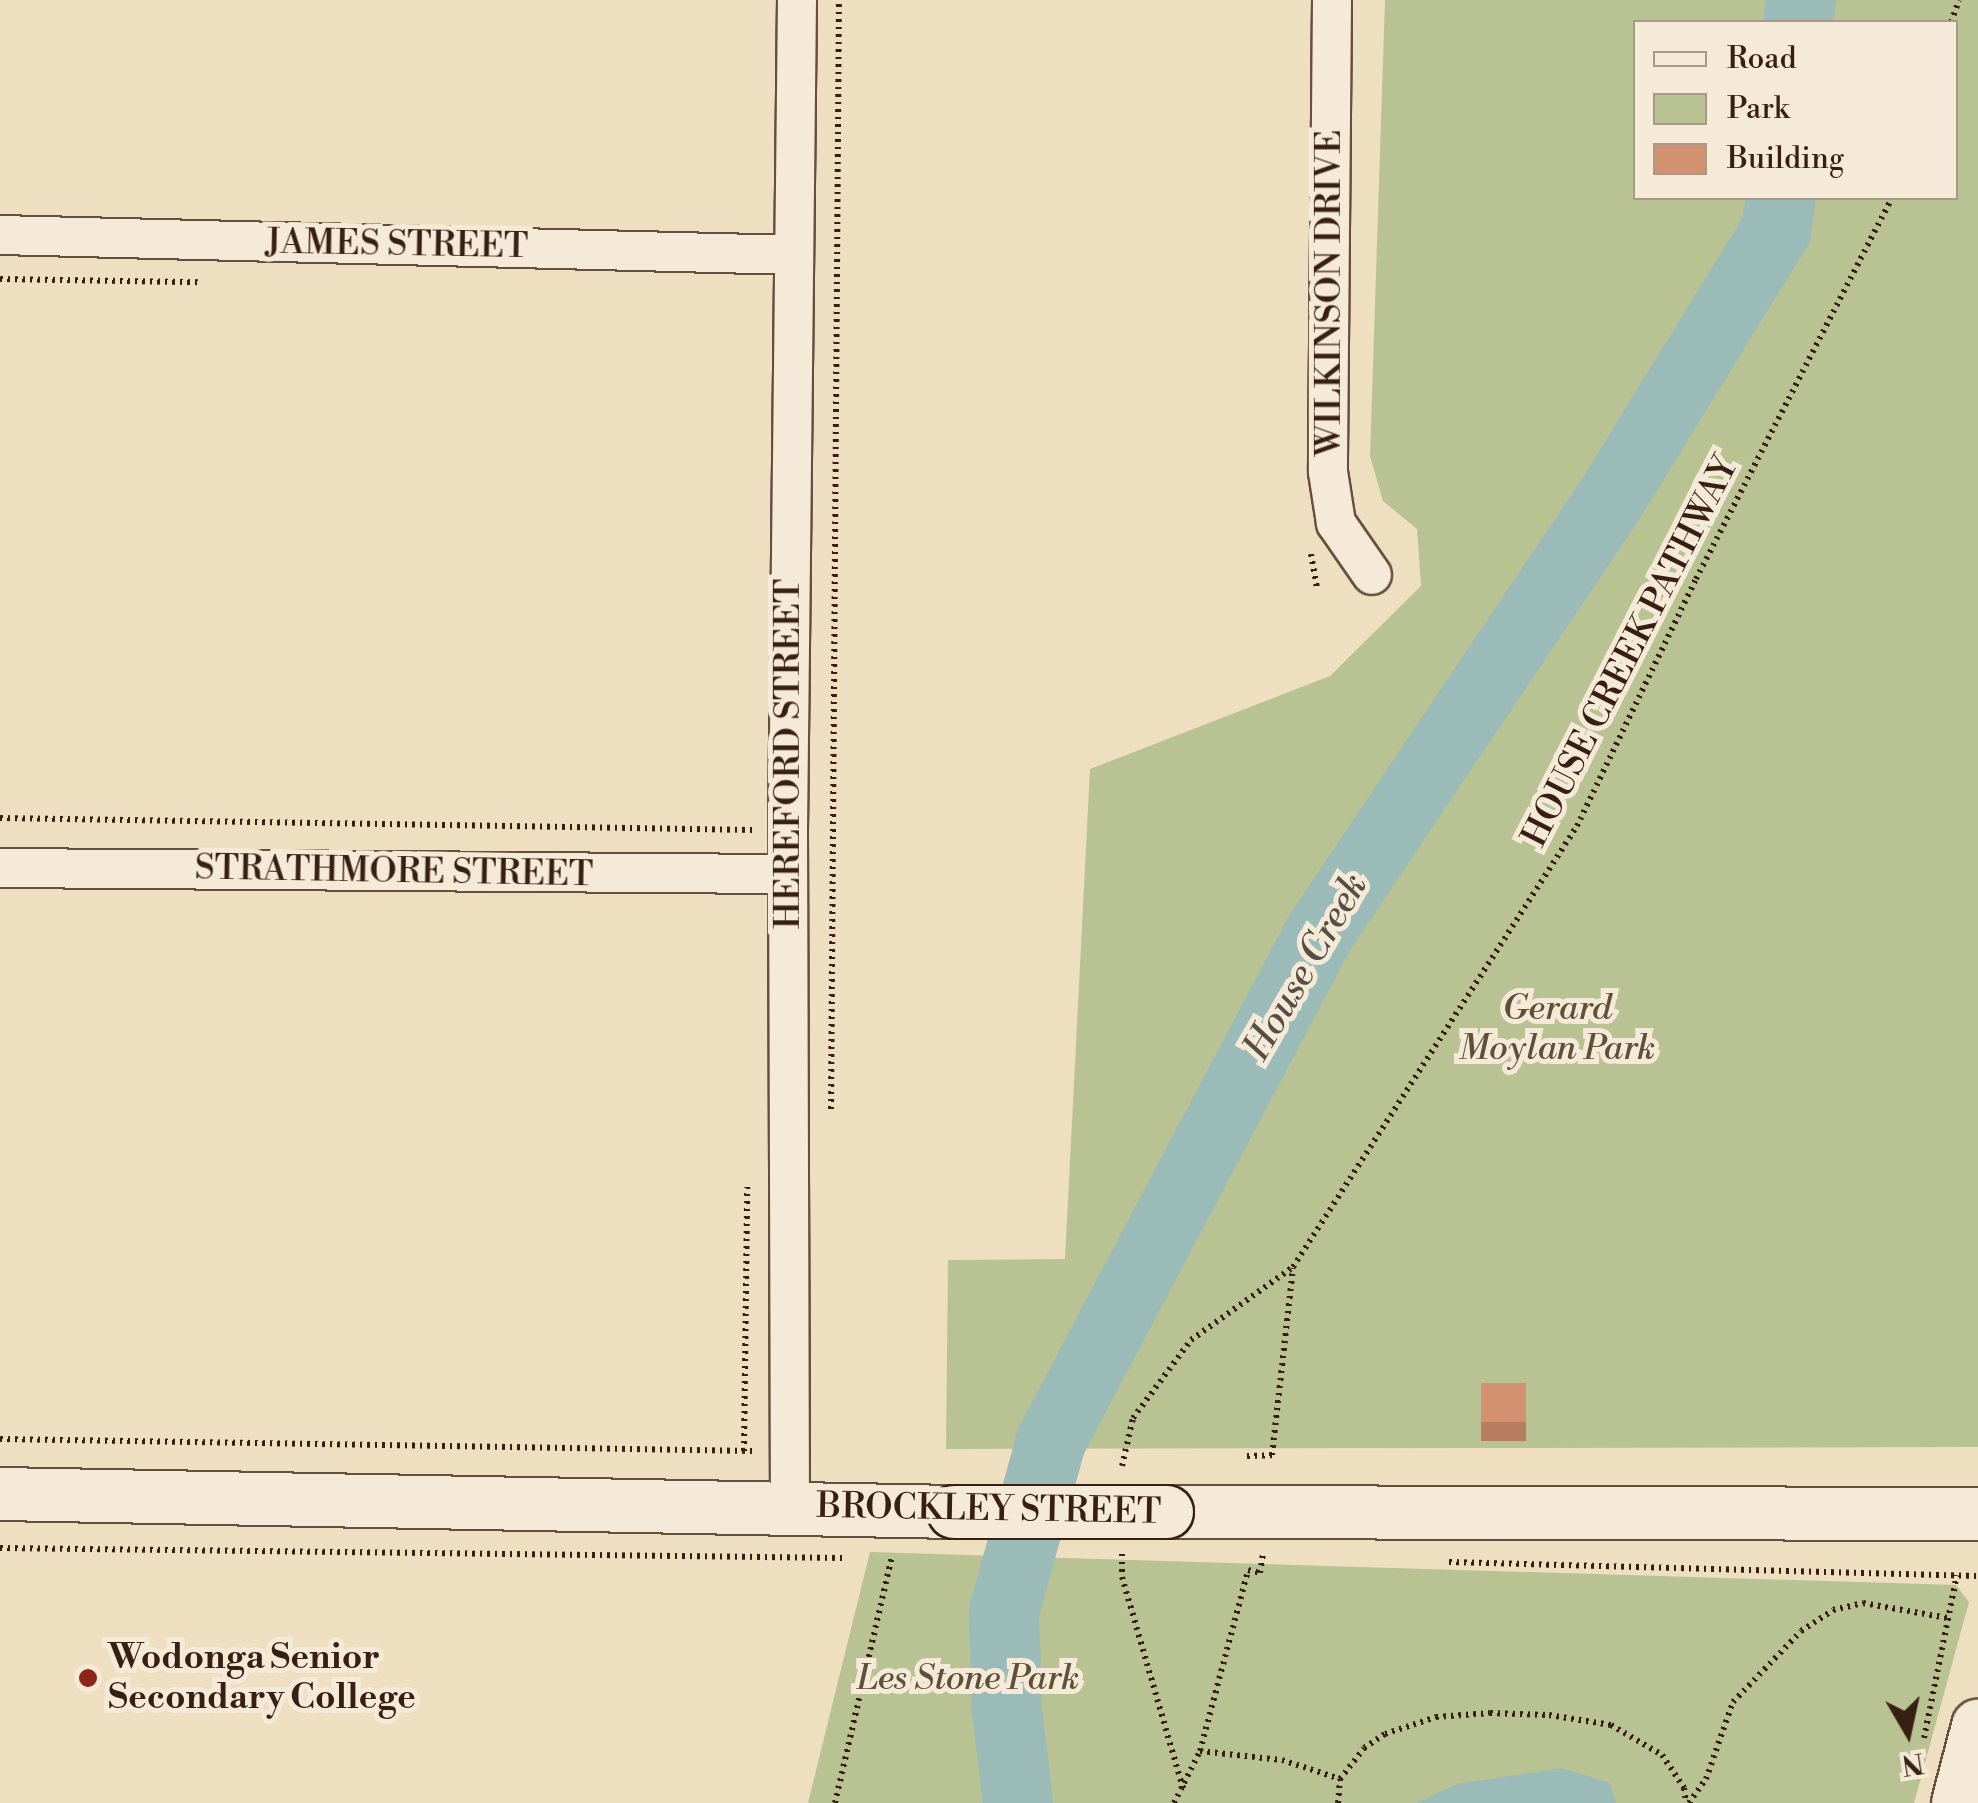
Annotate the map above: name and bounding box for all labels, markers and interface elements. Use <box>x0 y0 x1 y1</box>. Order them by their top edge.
legend <box>1633 20 1958 200</box>
text: Road <box>1727 40 1797 78</box>
text: Park <box>1727 90 1789 128</box>
street label: WILKINSON DRIVE <box>1309 130 1351 456</box>
text: Building <box>1727 140 1844 178</box>
street label: JAMES STREET <box>265 222 529 268</box>
street label: HOUSE CREEK PATHWAY <box>1514 450 1748 854</box>
street label: HEREFORD STREET <box>768 579 810 929</box>
street label: STRATHMORE STREET <box>194 848 594 896</box>
water label: House Creek <box>1234 865 1378 1069</box>
park label: Gerard Moylan Park <box>1459 988 1655 1070</box>
street label: BROCKLEY STREET <box>816 1486 1162 1534</box>
place label: Wodonga Senior Secondary College <box>108 1637 416 1719</box>
park label: Les Stone Park <box>857 1658 1079 1700</box>
marker: Wodonga Senior Secondary College <box>77 1667 99 1689</box>
north arrow <box>1858 1683 1958 1783</box>
text: N <box>1899 1744 1926 1782</box>

